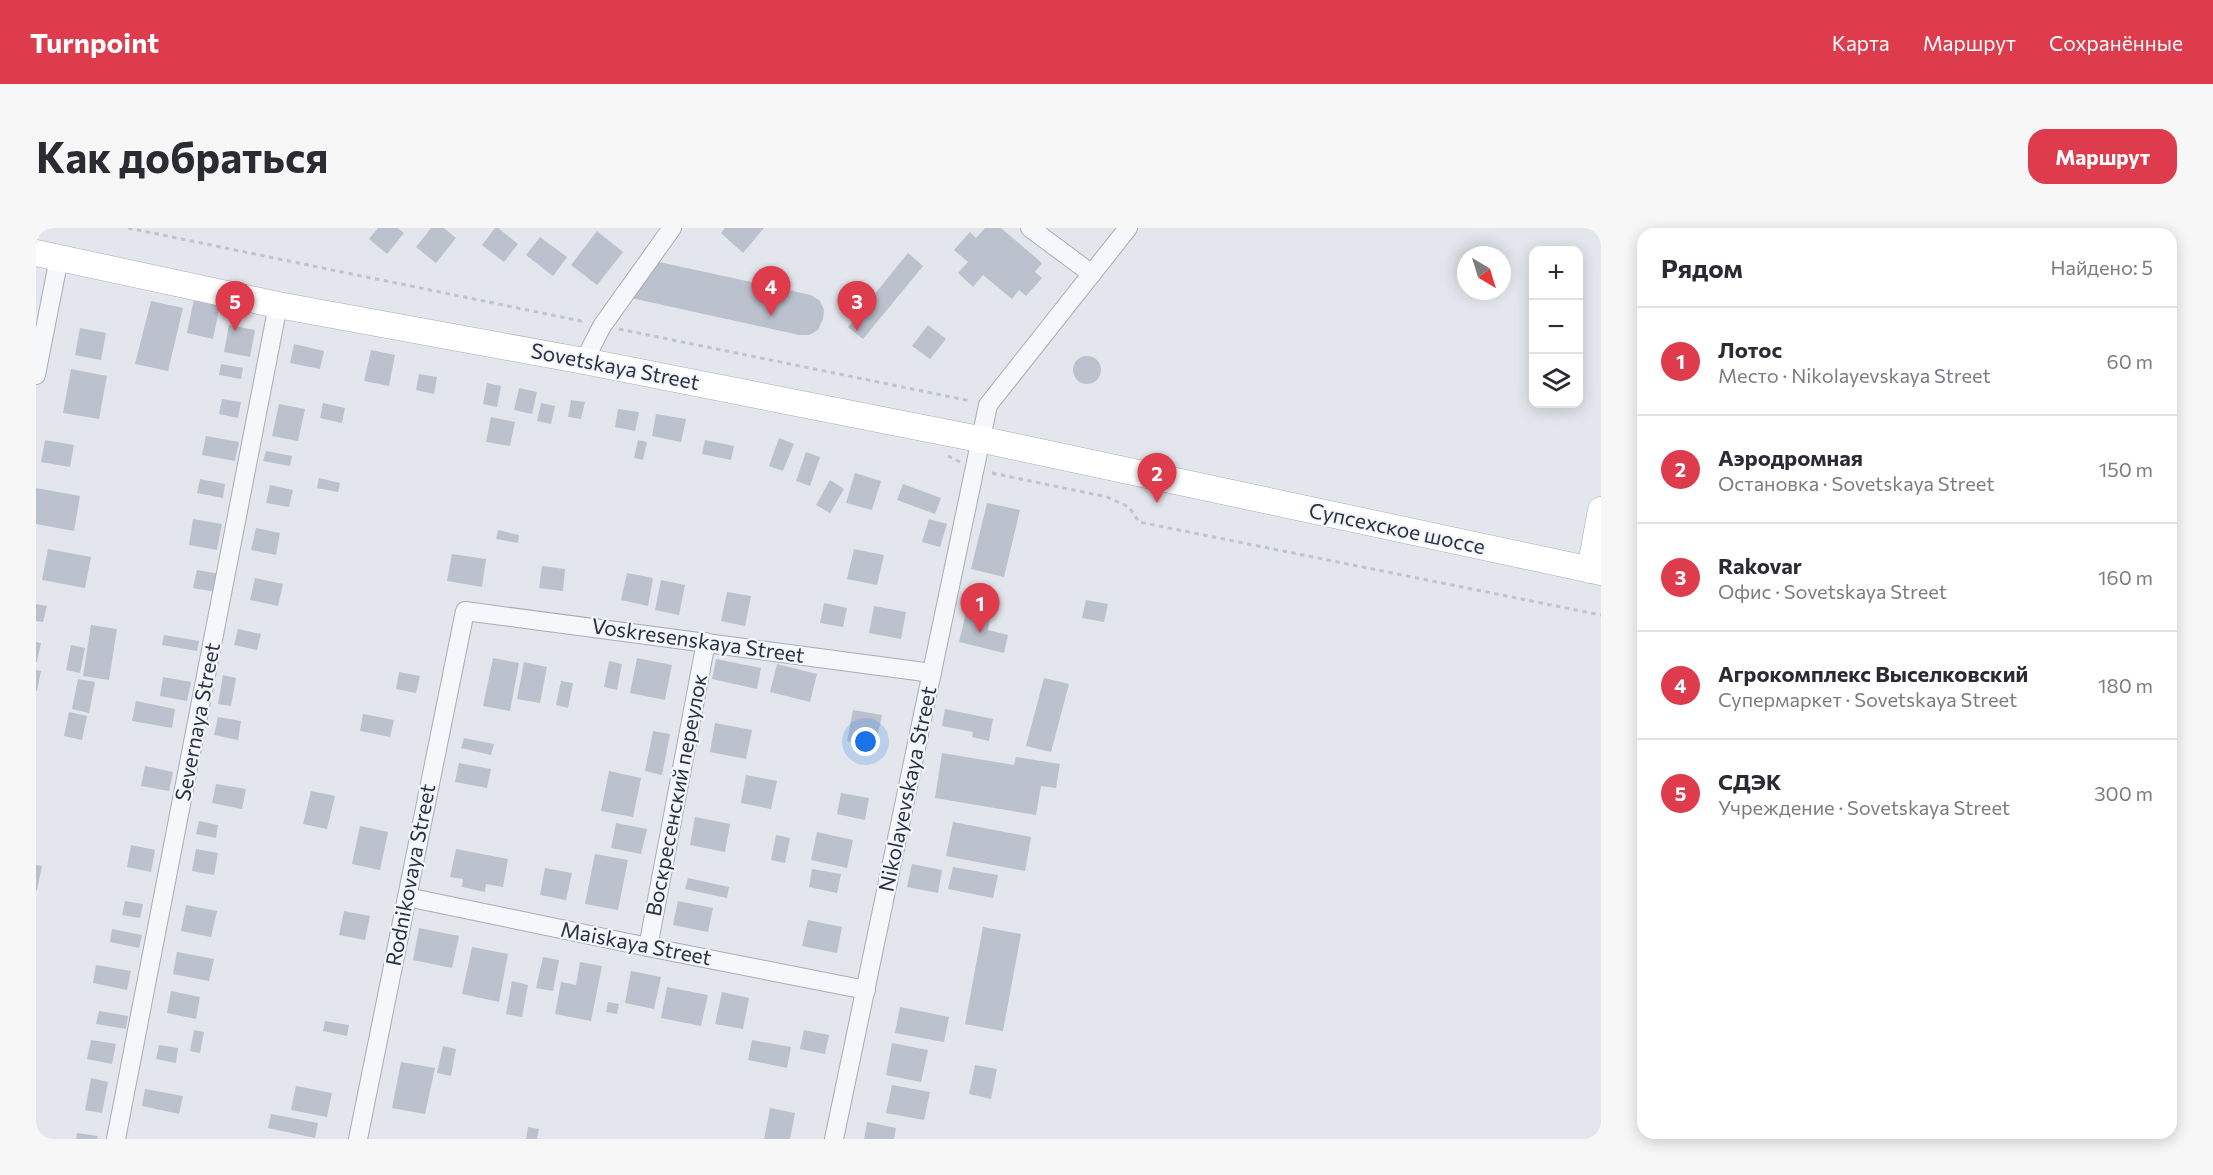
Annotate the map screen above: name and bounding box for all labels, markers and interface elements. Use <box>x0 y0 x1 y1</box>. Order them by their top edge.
text: Turnpoint <box>30 25 159 59</box>
text: Карта <box>1832 30 1890 55</box>
text: Маршрут <box>1923 30 2016 55</box>
text: Сохранённые <box>2049 30 2183 55</box>
button: Маршрут <box>2028 129 2177 184</box>
text: Как добраться <box>36 130 328 182</box>
north arrow <box>1457 246 1511 300</box>
map controls <box>1529 246 1583 408</box>
button: + <box>1529 246 1583 300</box>
text: Рядом <box>1661 252 1743 283</box>
text: Найдено: 5 <box>2051 255 2153 279</box>
pin: 4 <box>752 266 790 316</box>
pin: 5 <box>216 282 254 331</box>
pin: 3 <box>838 282 876 331</box>
button: − <box>1529 300 1583 354</box>
text: Лотос <box>1718 336 1782 363</box>
street label: Sovetskaya Street <box>529 337 702 394</box>
text: 1 <box>1676 349 1685 373</box>
text: 60 m <box>2107 349 2153 373</box>
button: layers <box>1529 354 1583 408</box>
text: Место · Nikolayevskaya Street <box>1718 363 1991 387</box>
text: Аэродромная <box>1718 444 1863 471</box>
pin: 2 <box>1138 454 1176 503</box>
text: 2 <box>1675 457 1686 481</box>
text: 150 m <box>2099 457 2153 481</box>
text: Остановка · Sovetskaya Street <box>1718 471 1994 495</box>
street label: Супсехское шоссе <box>1307 497 1488 558</box>
text: Rakovar <box>1718 552 1802 579</box>
text: 3 <box>1675 565 1686 589</box>
text: 160 m <box>2098 565 2153 589</box>
text: Офис · Sovetskaya Street <box>1718 579 1947 603</box>
pin: 1 <box>960 584 1000 633</box>
street label: Voskresenskaya Street <box>590 612 806 667</box>
street label: Severnaya Street <box>169 640 224 803</box>
text: Агрокомплекс Выселковский <box>1718 660 2028 687</box>
street label: Воскресенский переулок <box>640 671 711 918</box>
text: 4 <box>1674 673 1687 697</box>
text: 180 m <box>2098 673 2153 697</box>
street label: Nikolayevskaya Street <box>873 684 941 894</box>
text: Супермаркет · Sovetskaya Street <box>1718 687 2017 711</box>
your location <box>851 727 880 756</box>
text: СДЭК <box>1718 768 1781 795</box>
text: 5 <box>1675 781 1686 805</box>
text: 300 m <box>2094 781 2153 805</box>
street label: Rodnikovaya Street <box>380 782 439 968</box>
text: Учреждение · Sovetskaya Street <box>1718 795 2010 819</box>
street label: Maiskaya Street <box>559 916 714 969</box>

